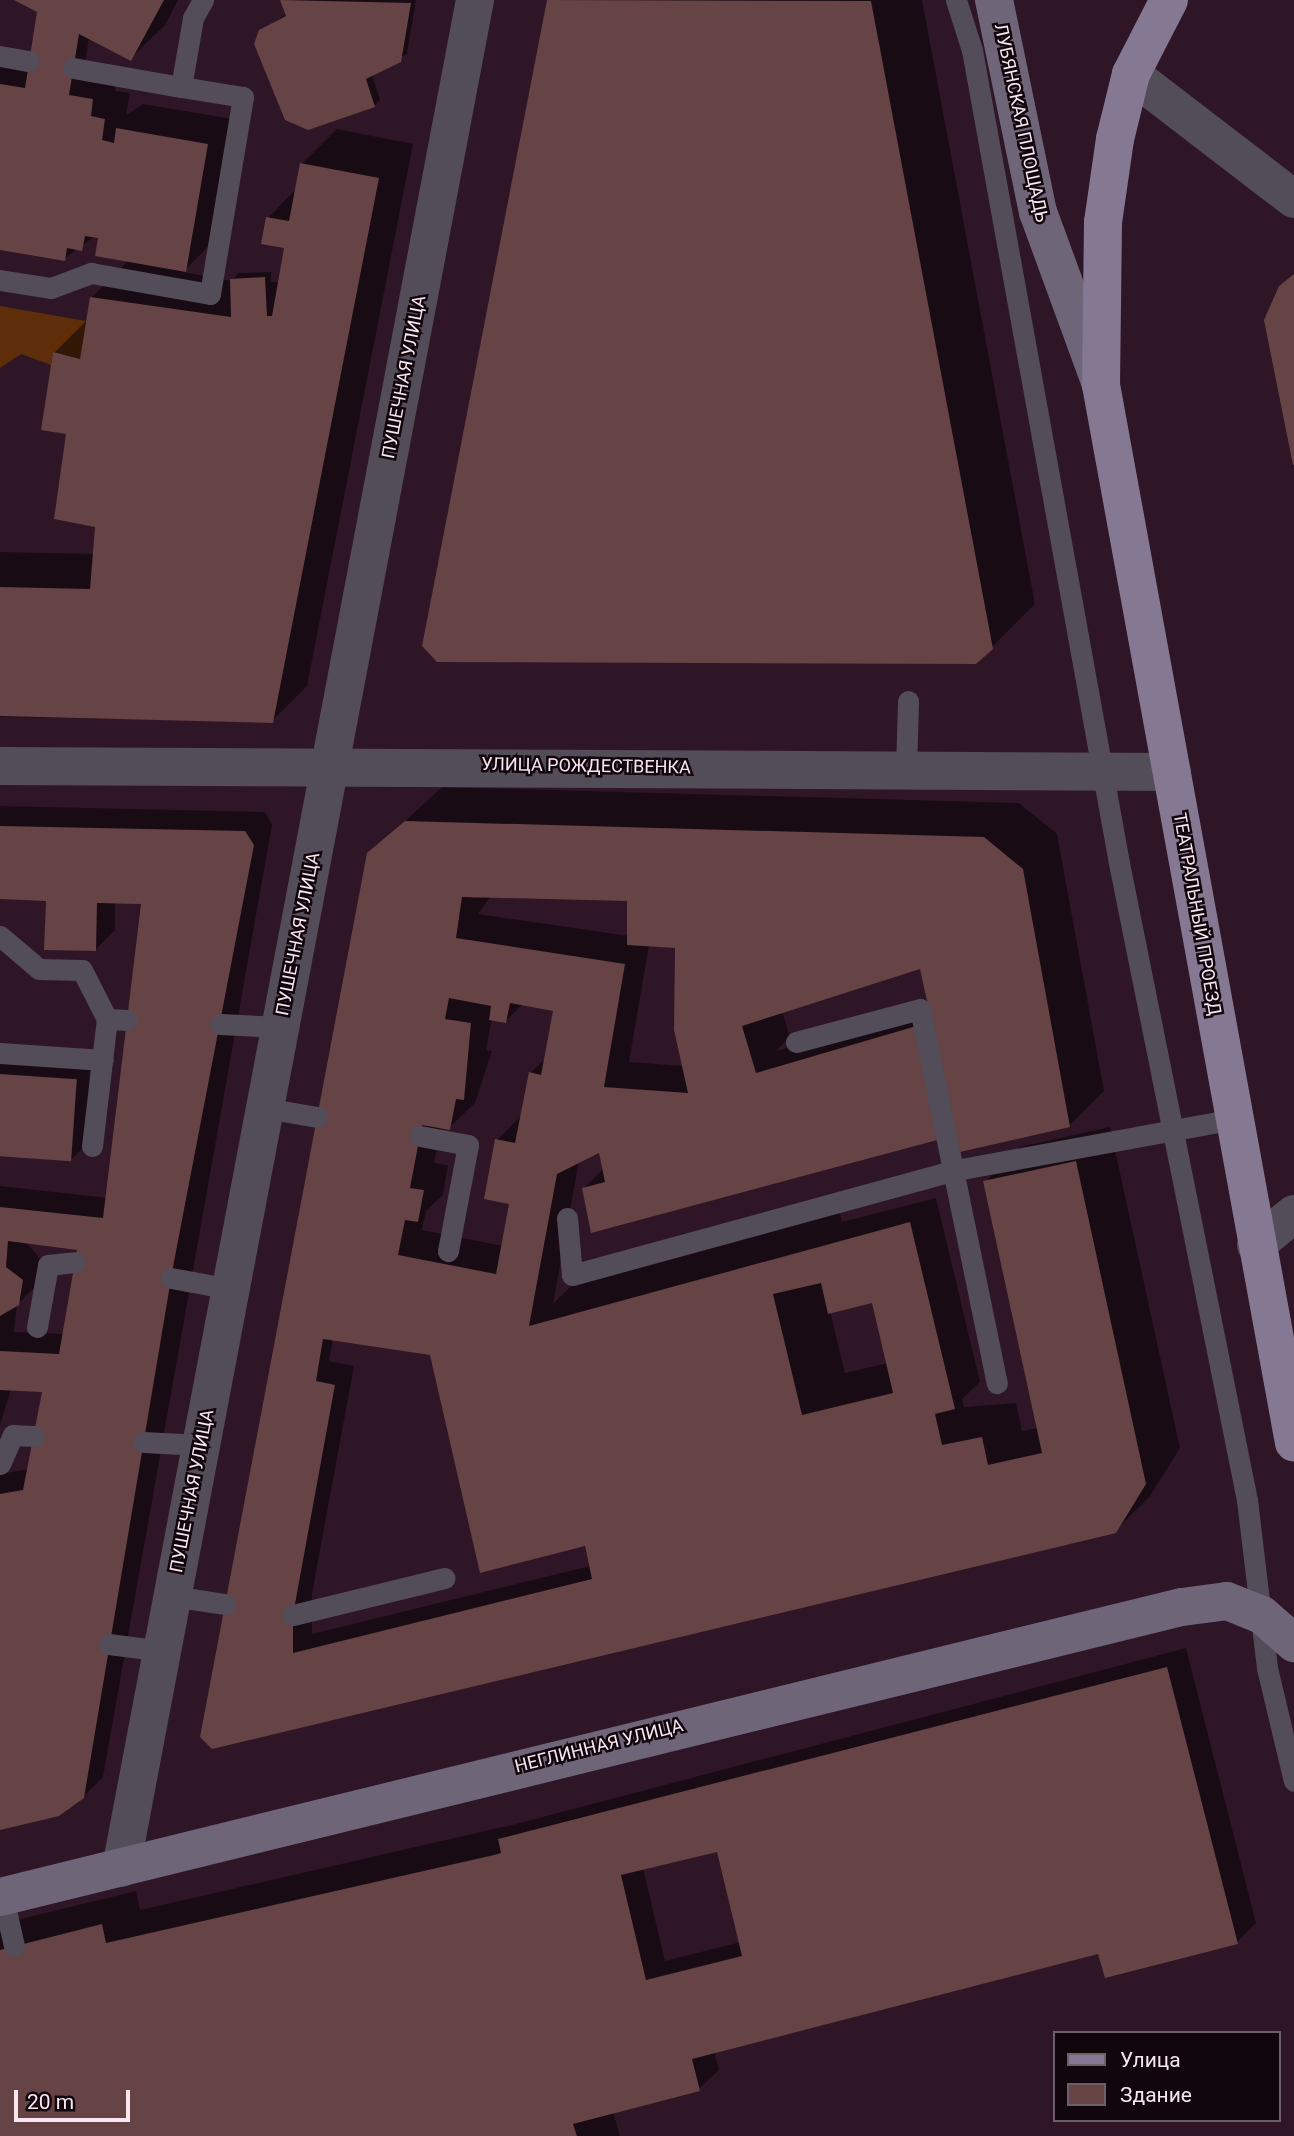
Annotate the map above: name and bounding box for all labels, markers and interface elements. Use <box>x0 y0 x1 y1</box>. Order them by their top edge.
street label: ЛУБЯНСКАЯ ПЛОЩАДЬ <box>989 22 1053 224</box>
street label: ПУШЕЧНАЯ УЛИЦА <box>378 294 430 460</box>
street label: УЛИЦА РОЖДЕСТВЕНКА <box>481 753 691 779</box>
street label: ТЕАТРАЛЬНЫЙ ПРОЕЗД <box>1169 811 1225 1017</box>
street label: ПУШЕЧНАЯ УЛИЦА <box>272 851 324 1017</box>
street label: ПУШЕЧНАЯ УЛИЦА <box>166 1408 218 1574</box>
street label: НЕГЛИННАЯ УЛИЦА <box>513 1715 685 1777</box>
legend <box>1052 2031 1280 2122</box>
text: Улица <box>1120 2048 1181 2072</box>
scale bar <box>18 2076 133 2120</box>
text: Здание <box>1120 2083 1192 2107</box>
text: 20 m <box>27 2090 74 2114</box>

